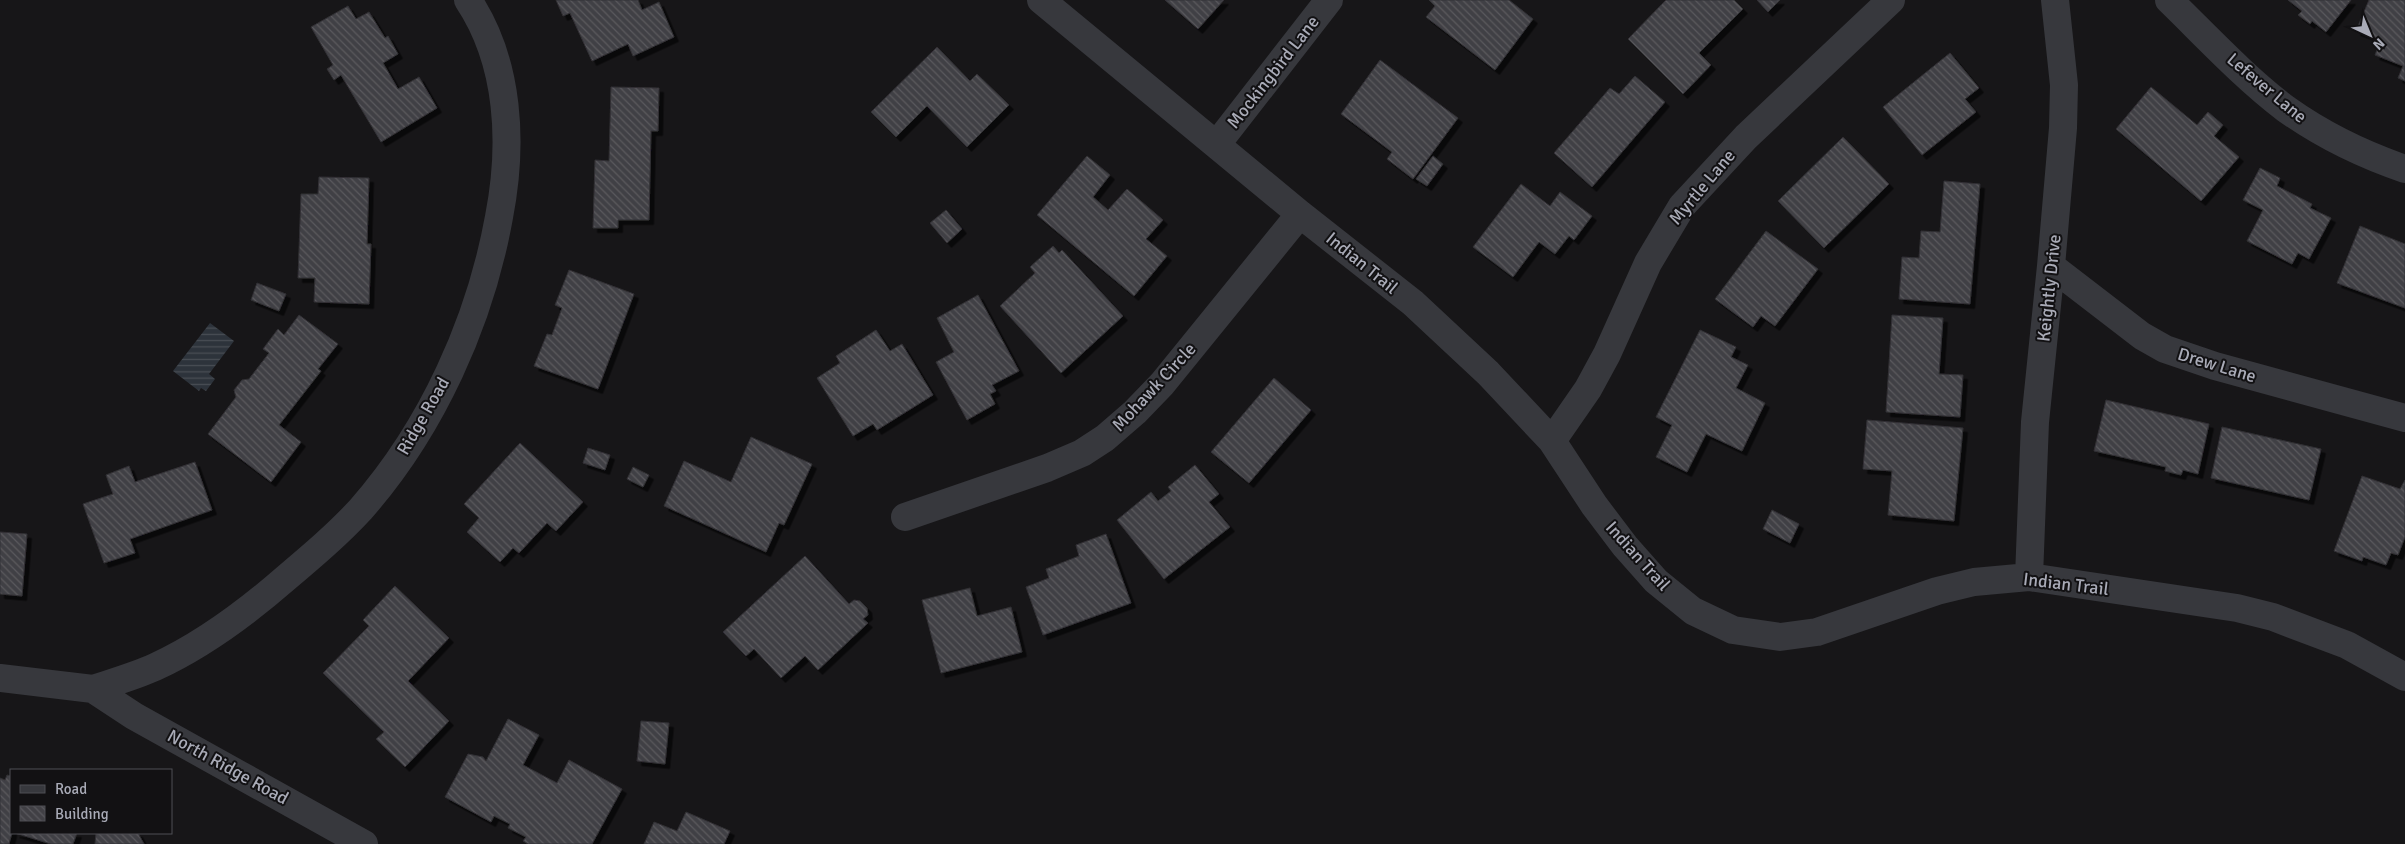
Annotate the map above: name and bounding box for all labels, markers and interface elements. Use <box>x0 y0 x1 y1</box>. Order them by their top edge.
north arrow <box>2345 10 2395 60</box>
street label: Mockingbird Lane <box>1222 11 1324 133</box>
text: N <box>2369 34 2388 53</box>
street label: Lefever Lane <box>2223 48 2311 128</box>
street label: Myrtle Lane <box>1664 145 1740 229</box>
street label: Indian Trail <box>1322 227 1402 299</box>
street label: Keightly Drive <box>2032 233 2066 343</box>
street label: Mohawk Circle <box>1107 338 1201 436</box>
street label: Drew Lane <box>2175 343 2259 387</box>
street label: Ridge Road <box>392 373 454 459</box>
street label: Indian Trail <box>1601 517 1675 595</box>
street label: Indian Trail <box>2022 568 2110 600</box>
street label: North Ridge Road <box>164 725 292 809</box>
legend <box>10 769 172 834</box>
text: Road <box>55 780 87 798</box>
text: Building <box>55 805 109 823</box>

